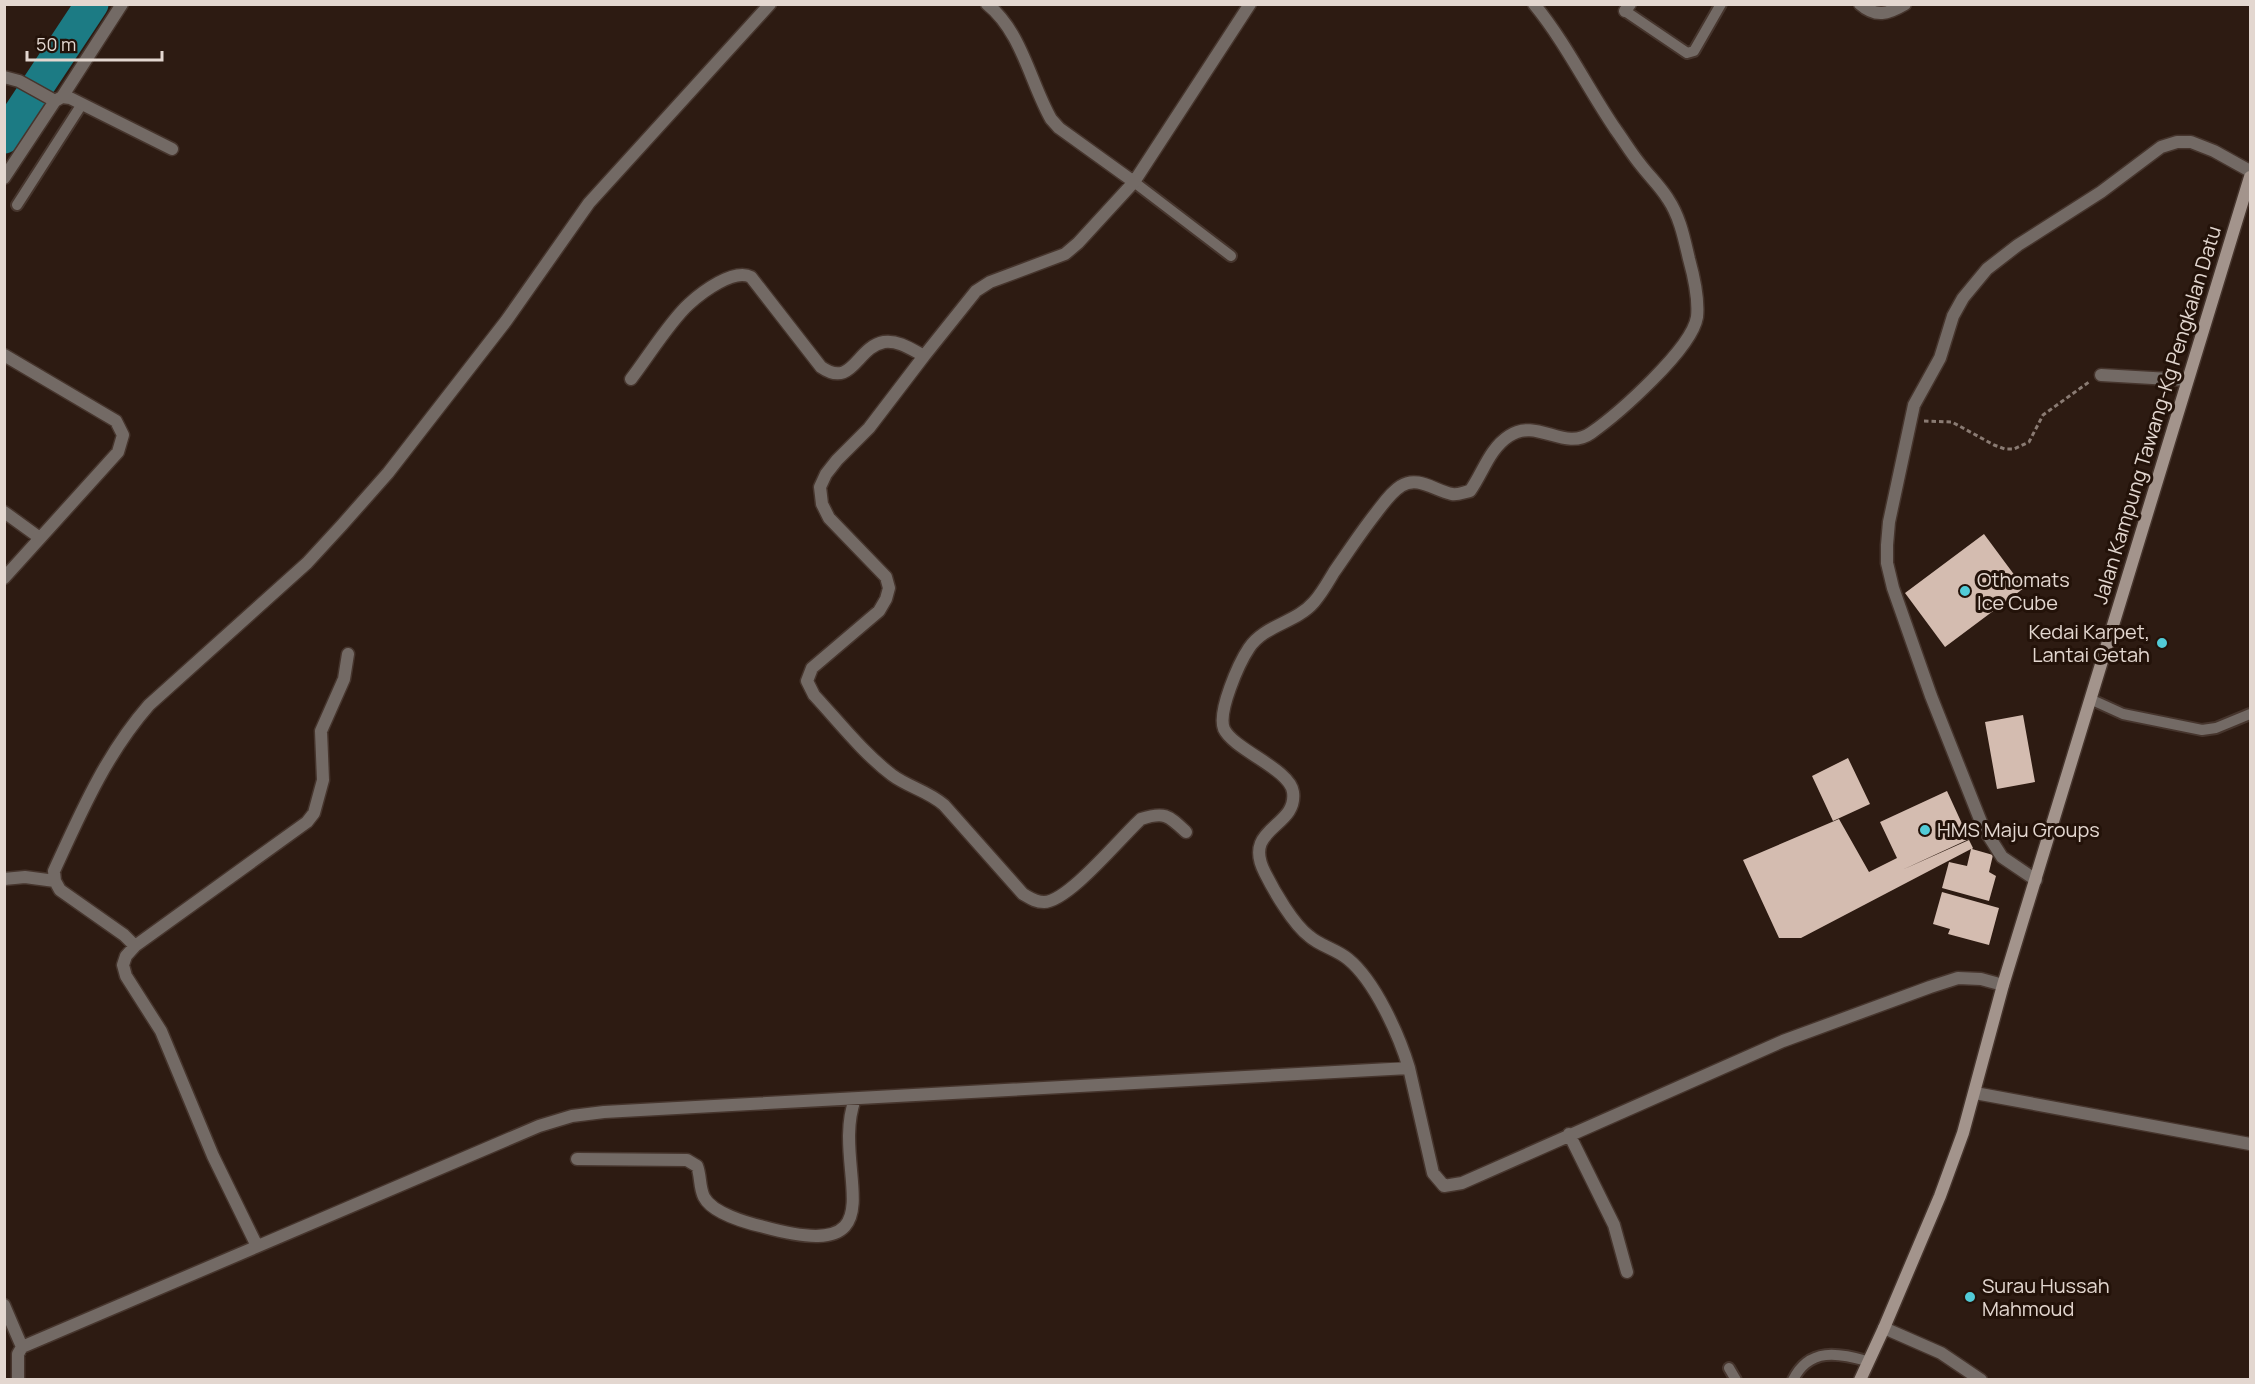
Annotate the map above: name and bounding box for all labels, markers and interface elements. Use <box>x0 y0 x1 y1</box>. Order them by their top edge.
scale bar <box>27 24 162 62</box>
text: 50 m <box>36 32 76 56</box>
street label: Jalan Kampung Tawang-Kg Pengkalan Datu <box>2086 223 2227 607</box>
place label: Othomats Ice Cube <box>1977 566 2070 616</box>
marker: Othomats Ice Cube <box>1958 584 1972 598</box>
place label: Kedai Karpet, Lantai Getah <box>2029 618 2150 668</box>
marker: Kedai Karpet, Lantai Getah <box>2155 636 2169 650</box>
place label: HMS Maju Groups <box>1937 816 2100 843</box>
marker: HMS Maju Groups <box>1918 823 1932 837</box>
place label: Surau Hussah Mahmoud <box>1982 1272 2110 1322</box>
marker: Surau Hussah Mahmoud <box>1963 1290 1977 1304</box>

